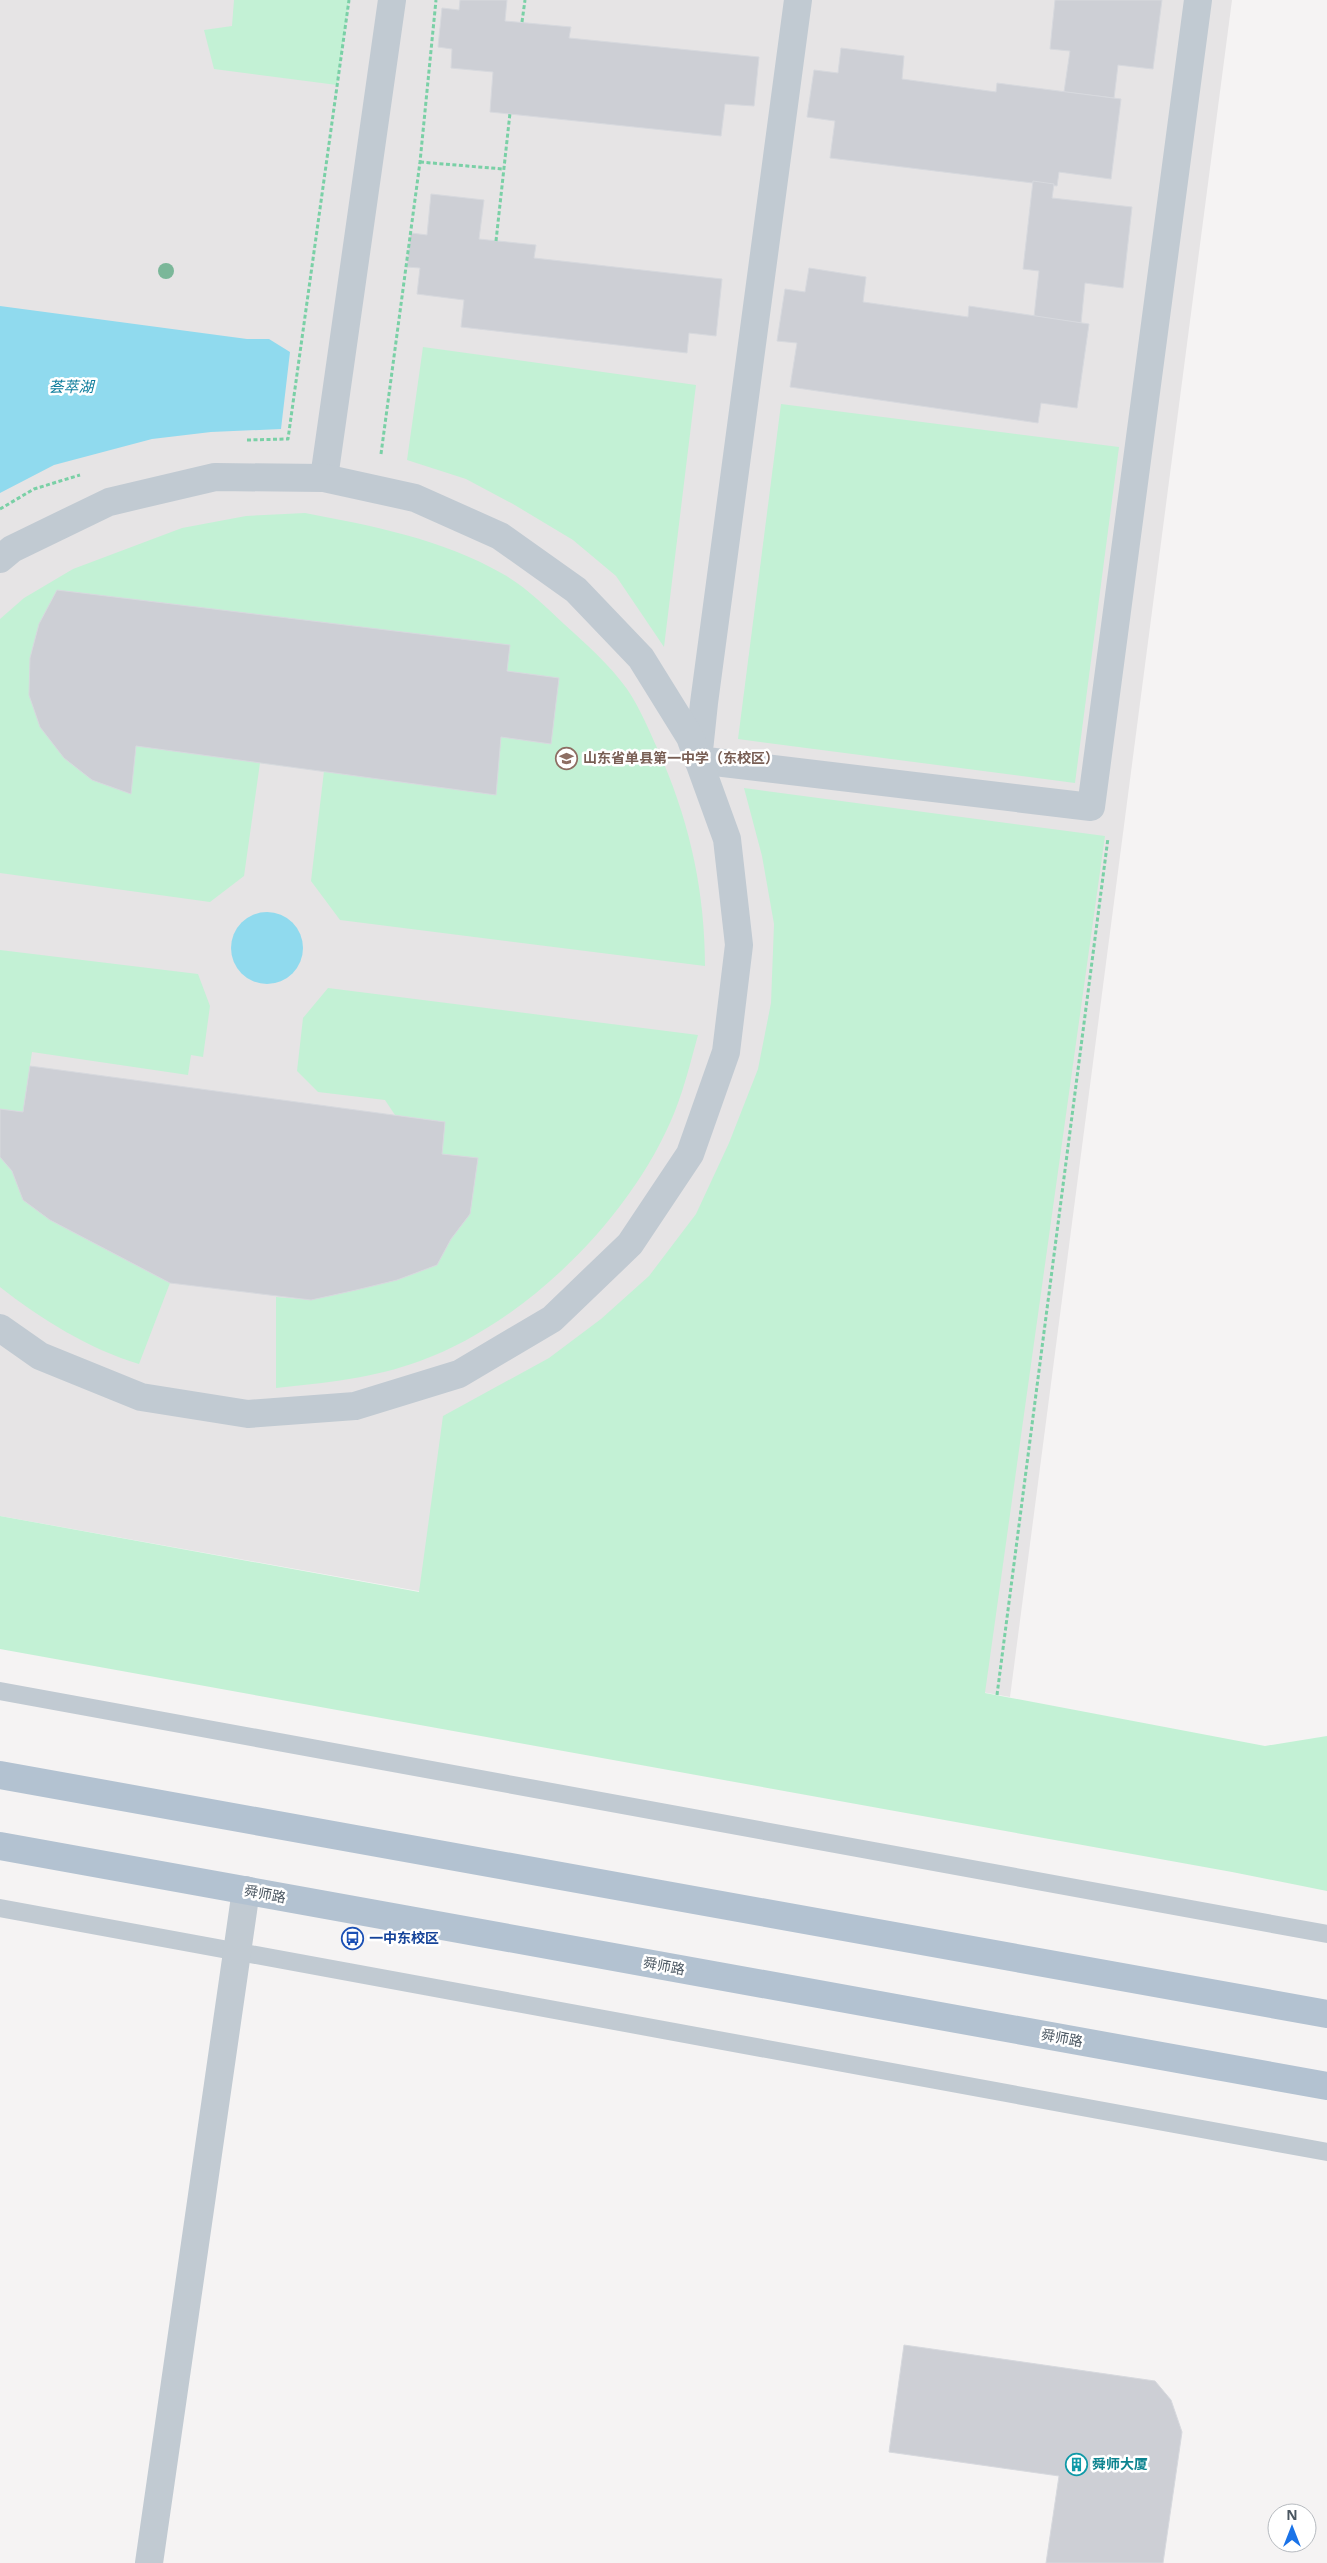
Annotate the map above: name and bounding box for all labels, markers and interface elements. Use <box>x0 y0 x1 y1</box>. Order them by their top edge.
water label: 荟萃湖 <box>48 376 95 396</box>
school or university icon: 山东省单县第一中学（东校区） <box>555 746 579 770</box>
place label: 山东省单县第一中学（东校区） <box>583 748 779 767</box>
street label: 舜师路 <box>243 1881 287 1907</box>
bus stop icon: 一中东校区 <box>341 1926 365 1950</box>
place label: 一中东校区 <box>369 1928 439 1947</box>
street label: 舜师路 <box>642 1953 686 1979</box>
street label: 舜师路 <box>1040 2025 1084 2051</box>
building icon: 舜师大厦 <box>1064 2452 1088 2476</box>
place label: 舜师大厦 <box>1092 2454 1148 2473</box>
north arrow <box>1267 2503 1317 2553</box>
text: N <box>1286 2505 1298 2524</box>

